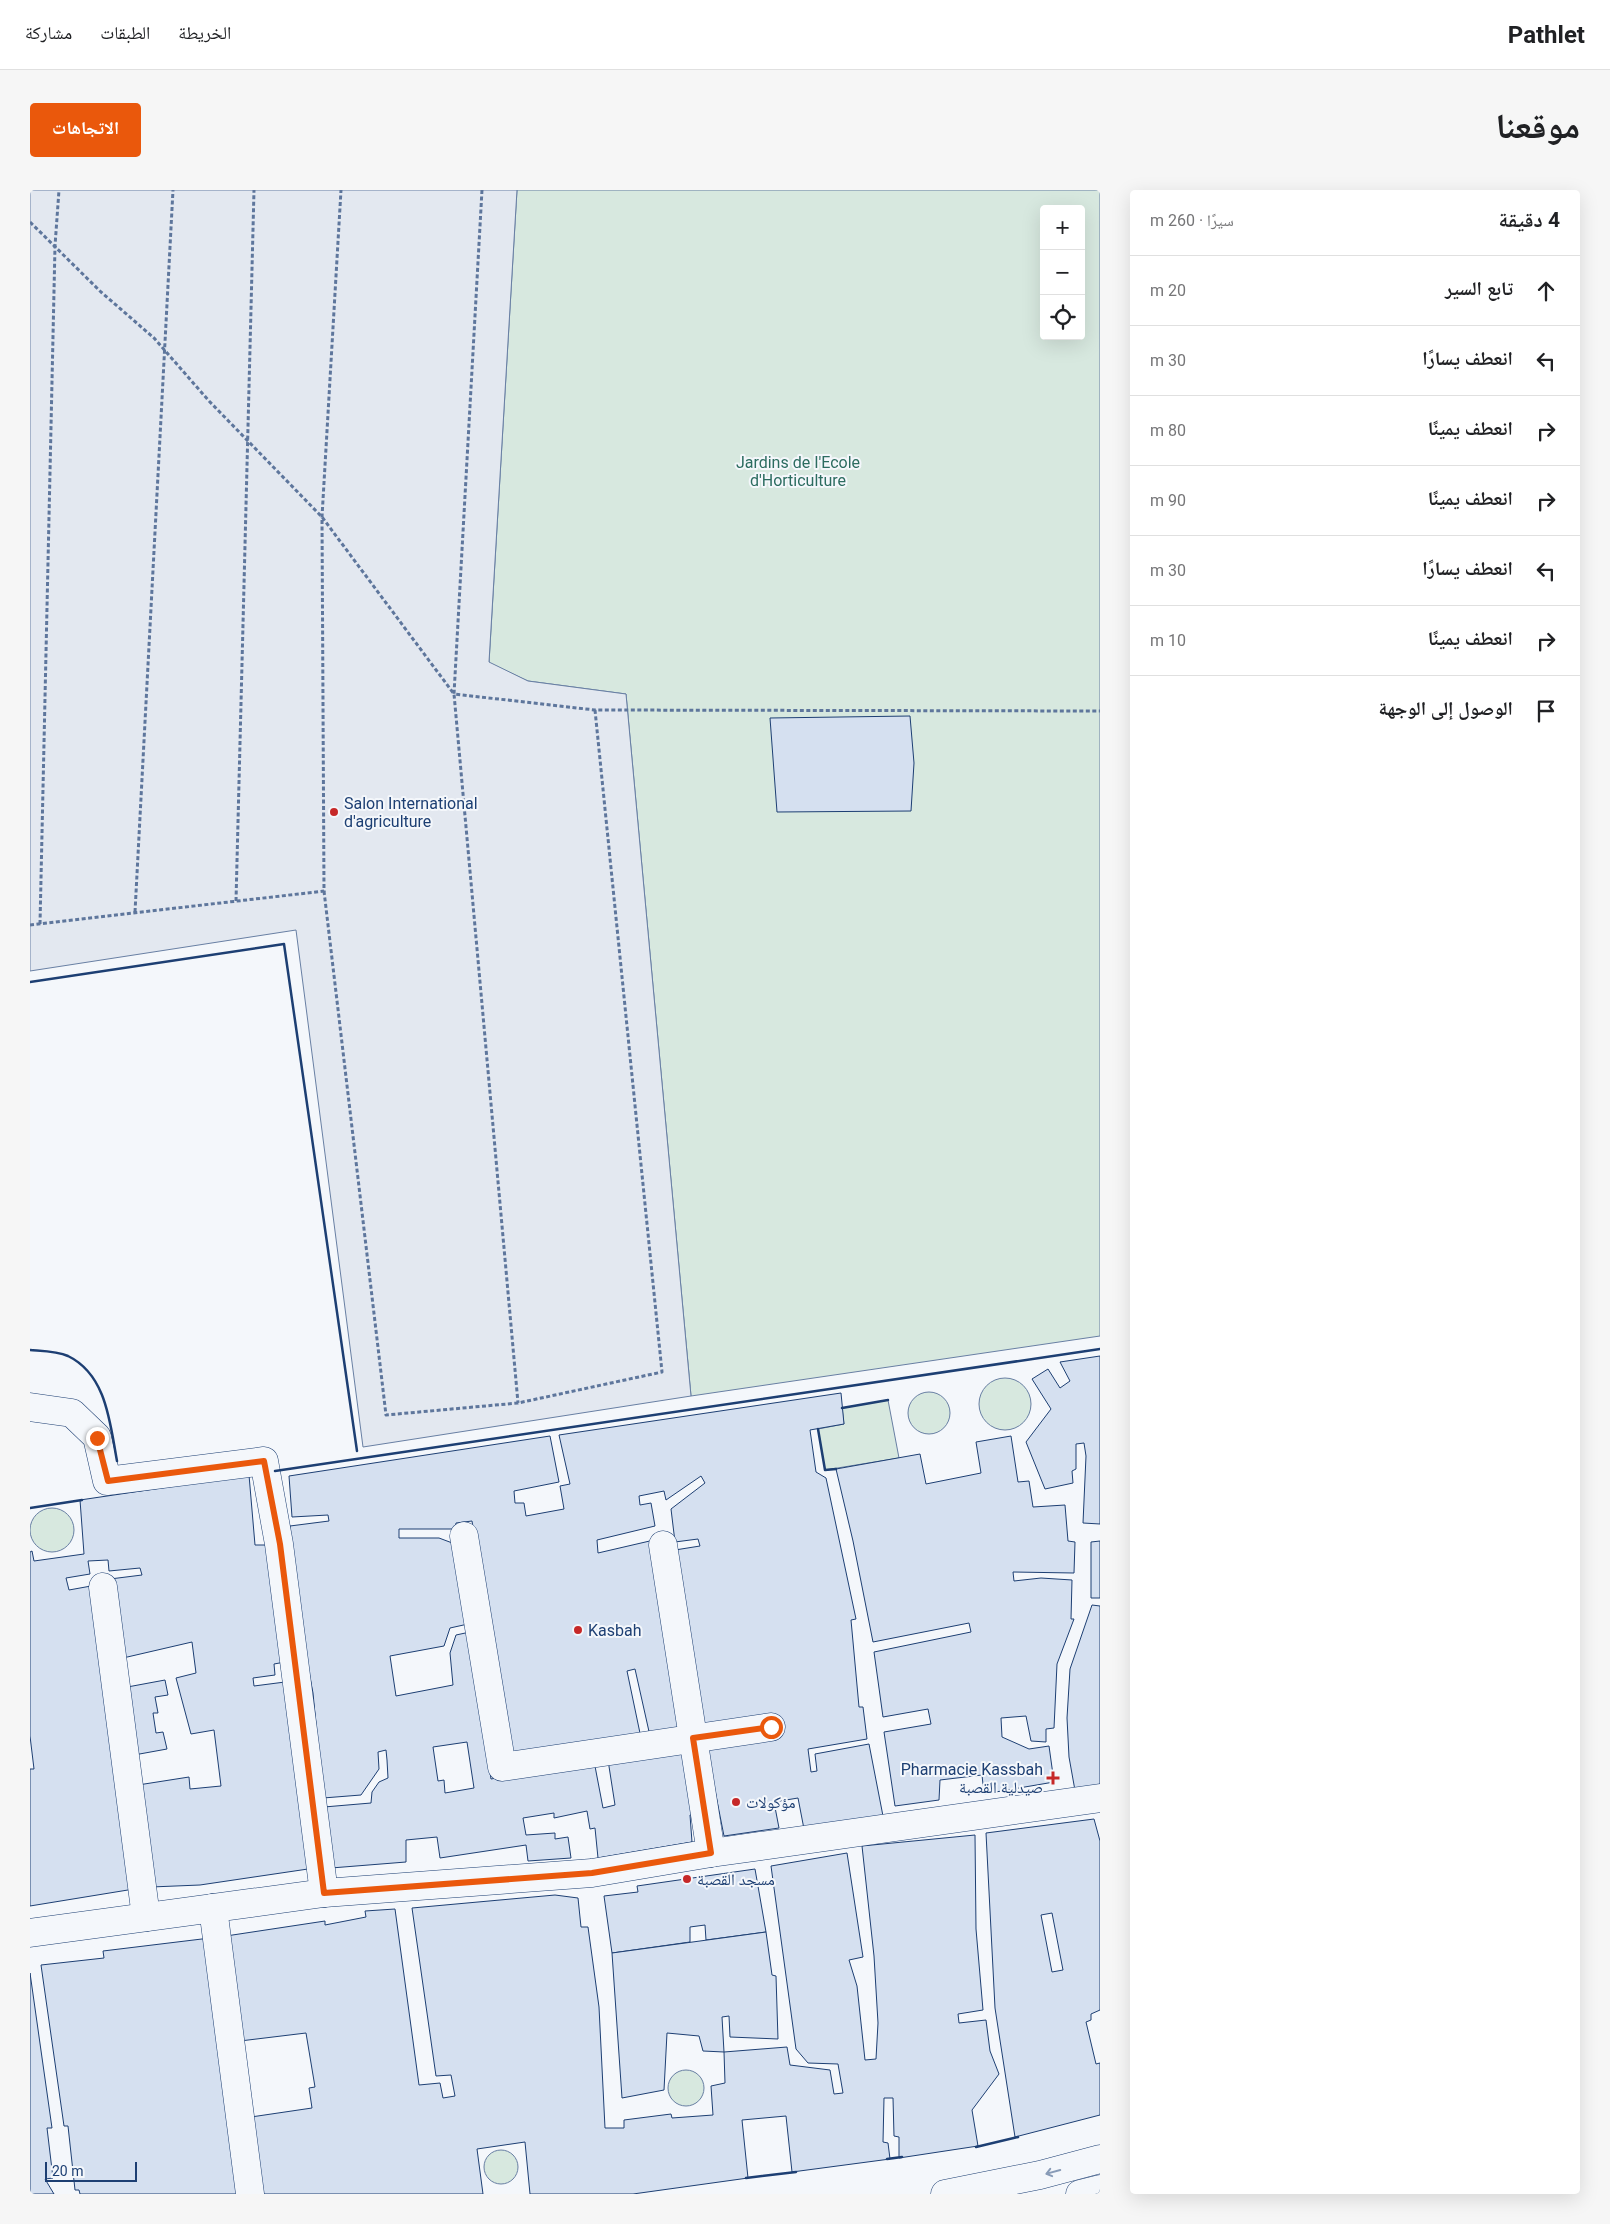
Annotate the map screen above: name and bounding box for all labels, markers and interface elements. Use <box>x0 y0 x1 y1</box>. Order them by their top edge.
text: Pathlet <box>1508 21 1585 49</box>
text: مشاركة <box>25 22 72 43</box>
text: الطبقات <box>100 22 150 43</box>
text: الخريطة <box>178 22 231 43</box>
button: الاتجاهات <box>30 103 141 157</box>
text: موقعنا <box>1495 106 1580 147</box>
map controls <box>1040 205 1085 340</box>
button: + <box>1040 205 1085 250</box>
text: 4 دقيقة <box>1499 208 1560 232</box>
text: سيرًا · 260 m <box>1150 211 1234 230</box>
button: − <box>1040 250 1085 295</box>
text: تابع السير <box>1445 277 1513 300</box>
icon: ahead <box>1532 277 1560 305</box>
text: 20 m <box>1150 281 1186 300</box>
button: locate <box>1040 295 1085 340</box>
text: انعطف يسارًا <box>1422 347 1513 370</box>
icon: left <box>1532 347 1560 375</box>
text: 30 m <box>1150 351 1186 370</box>
text: انعطف يمينًا <box>1428 417 1513 440</box>
icon: right <box>1532 417 1560 445</box>
text: 80 m <box>1150 421 1186 440</box>
park label: Jardins de I'Ecole d'Horticulture <box>736 453 860 490</box>
text: انعطف يمينًا <box>1428 487 1513 510</box>
icon: right <box>1532 487 1560 515</box>
text: 90 m <box>1150 491 1186 510</box>
text: انعطف يسارًا <box>1422 557 1513 580</box>
icon: left <box>1532 557 1560 585</box>
text: 30 m <box>1150 561 1186 580</box>
text: انعطف يمينًا <box>1428 627 1513 650</box>
icon: right <box>1532 627 1560 655</box>
text: 10 m <box>1150 631 1186 650</box>
text: الوصول إلى الوجهة <box>1379 697 1513 720</box>
icon: arrive <box>1532 697 1560 725</box>
place label: Salon International d'agriculture <box>344 794 478 831</box>
marker: Salon International d'agriculture <box>328 806 340 818</box>
route end <box>86 1427 109 1450</box>
place label: Kasbah <box>588 1621 642 1640</box>
marker: Kasbah <box>572 1624 584 1636</box>
route start <box>760 1716 783 1739</box>
place label: Pharmacie Kassbah صيدلية القصبة <box>901 1760 1043 1797</box>
marker: Pharmacie Kassbah صيدلية القصبة <box>1047 1772 1059 1784</box>
place label: مؤكولات <box>746 1793 796 1812</box>
marker: مؤكولات <box>730 1796 742 1808</box>
place label: مسجد القصبة <box>697 1870 775 1889</box>
marker: مسجد القصبة <box>681 1873 693 1885</box>
scale bar <box>45 2159 138 2182</box>
text: 20 m <box>52 2163 84 2179</box>
one-way arrow <box>1045 2167 1061 2177</box>

